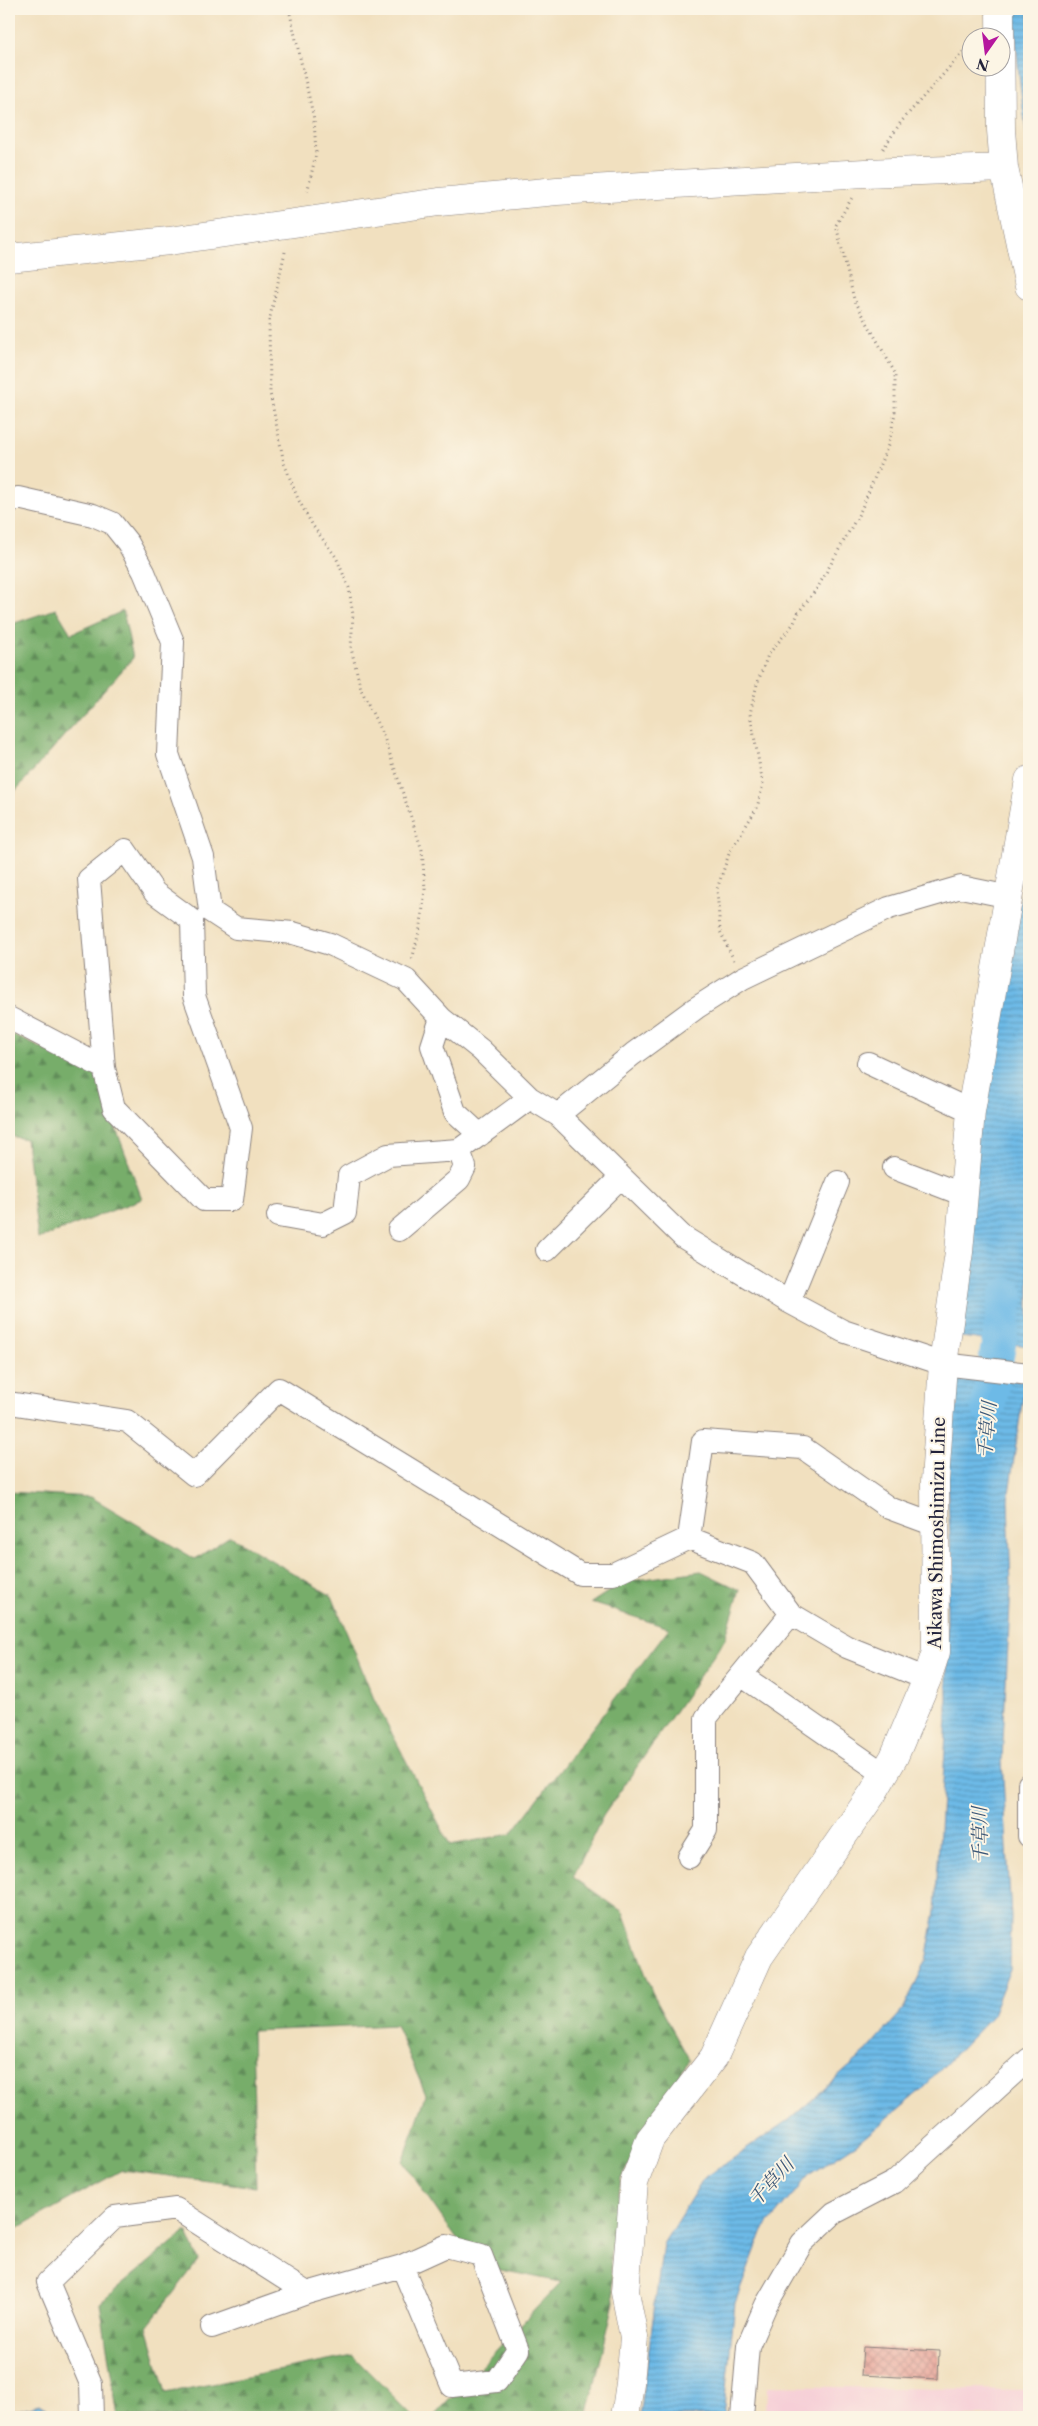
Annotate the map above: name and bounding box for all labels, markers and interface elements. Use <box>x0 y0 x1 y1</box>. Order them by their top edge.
north arrow <box>960 28 1010 78</box>
text: N <box>975 54 991 75</box>
water label: 千草川 <box>973 1399 1001 1459</box>
street label: Aikawa Shimoshimizu Line <box>924 1417 950 1650</box>
water label: 千草川 <box>968 1804 992 1864</box>
water label: 千草川 <box>743 2152 800 2211</box>

